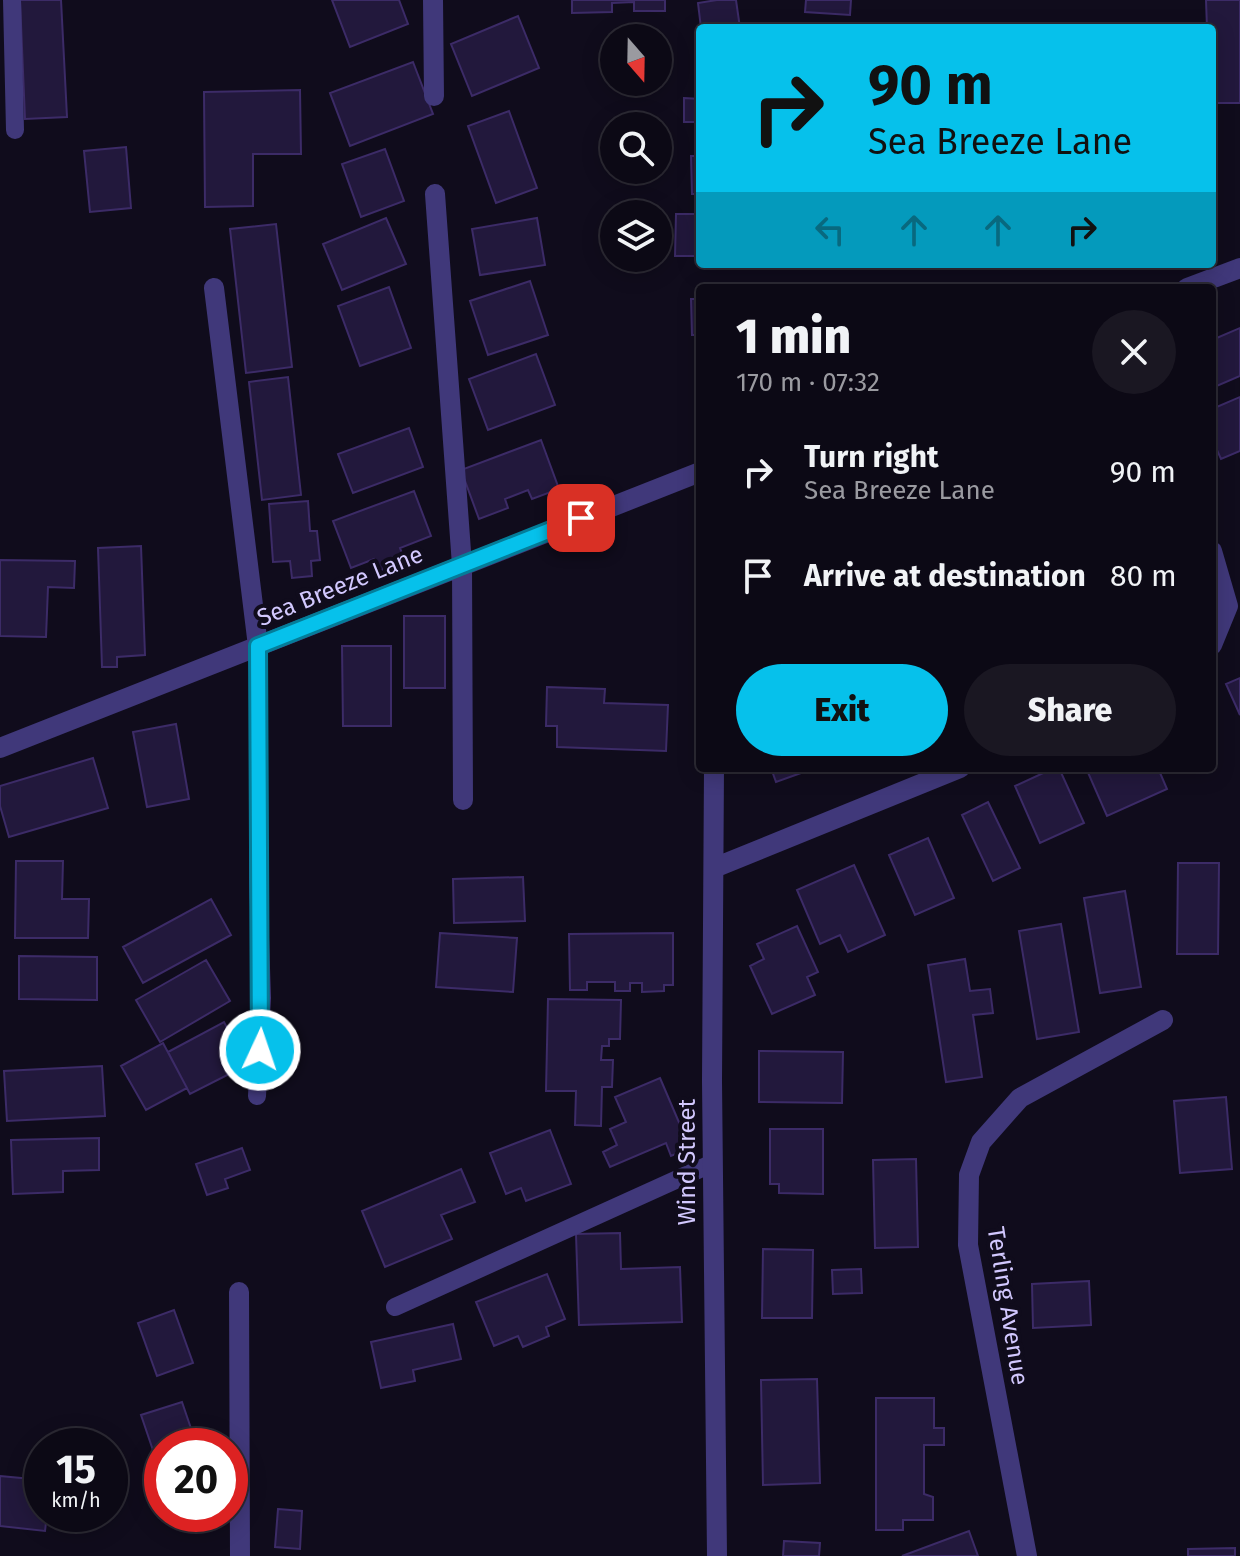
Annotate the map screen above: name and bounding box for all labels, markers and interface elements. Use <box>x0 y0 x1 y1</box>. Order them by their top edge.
north arrow <box>600 24 672 96</box>
map controls <box>600 24 672 272</box>
text: 90 m <box>868 52 993 119</box>
icon: right <box>736 56 840 160</box>
button: search <box>600 112 672 184</box>
text: Sea Breeze Lane <box>868 120 1132 164</box>
button: layers <box>600 200 672 272</box>
icon: left <box>808 208 852 252</box>
icon: ahead <box>892 208 936 252</box>
icon: ahead <box>976 208 1020 252</box>
icon: right <box>1060 208 1104 252</box>
text: 1 min <box>736 308 851 366</box>
button: close <box>1092 310 1176 394</box>
text: 170 m · 07:32 <box>736 367 880 398</box>
text: Turn right <box>804 439 939 475</box>
icon: right <box>736 450 780 494</box>
text: 90 m <box>1110 454 1176 490</box>
text: Sea Breeze Lane <box>804 475 995 506</box>
pin <box>547 484 615 552</box>
icon: arrive <box>559 496 603 540</box>
street label: Sea Breeze Lane <box>253 540 427 632</box>
icon: arrive <box>736 554 780 598</box>
text: Arrive at destination <box>804 558 1086 594</box>
text: 80 m <box>1110 558 1177 594</box>
button: Exit <box>736 664 948 756</box>
button: Share <box>964 664 1176 756</box>
position arrow <box>218 1008 302 1092</box>
street label: Wind Street <box>673 1098 701 1225</box>
street label: Terling Avenue <box>982 1225 1034 1387</box>
speed limit sign: 20 <box>144 1428 248 1532</box>
text: 15 <box>56 1446 96 1494</box>
text: km/h <box>51 1488 101 1512</box>

